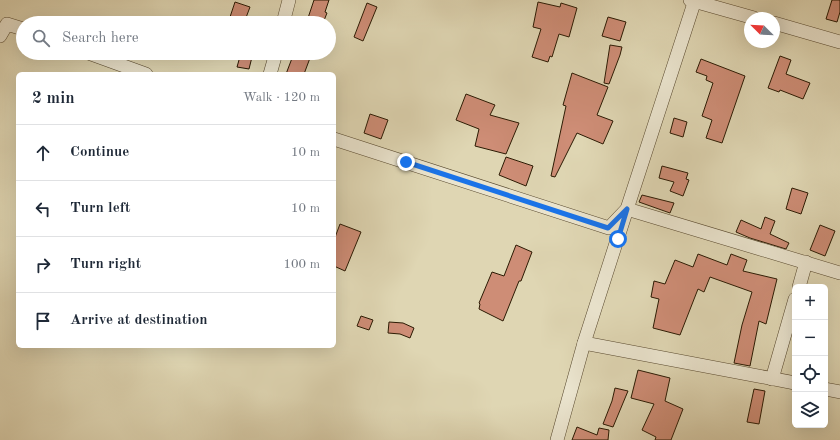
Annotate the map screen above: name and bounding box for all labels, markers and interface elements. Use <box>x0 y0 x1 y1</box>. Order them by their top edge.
north arrow <box>744 12 780 48</box>
search box <box>16 16 336 60</box>
icon: search <box>30 27 52 49</box>
text: Search here <box>62 31 139 46</box>
text: 2 min <box>32 90 75 107</box>
text: Walk · 120 m <box>243 91 320 104</box>
icon: ahead <box>32 142 54 164</box>
text: Continue <box>70 145 129 160</box>
text: 10 m <box>291 146 320 159</box>
route end <box>397 153 415 171</box>
icon: left <box>32 198 54 220</box>
text: Turn left <box>70 201 130 216</box>
text: 10 m <box>291 202 320 215</box>
route start <box>609 230 627 248</box>
icon: right <box>32 254 54 276</box>
text: Turn right <box>70 257 141 272</box>
text: 100 m <box>283 258 320 271</box>
map controls <box>792 284 828 428</box>
button: + <box>792 284 828 320</box>
icon: arrive <box>32 310 54 332</box>
text: Arrive at destination <box>70 313 208 328</box>
button: − <box>792 320 828 356</box>
button: locate <box>792 356 828 392</box>
button: layers <box>792 392 828 428</box>

